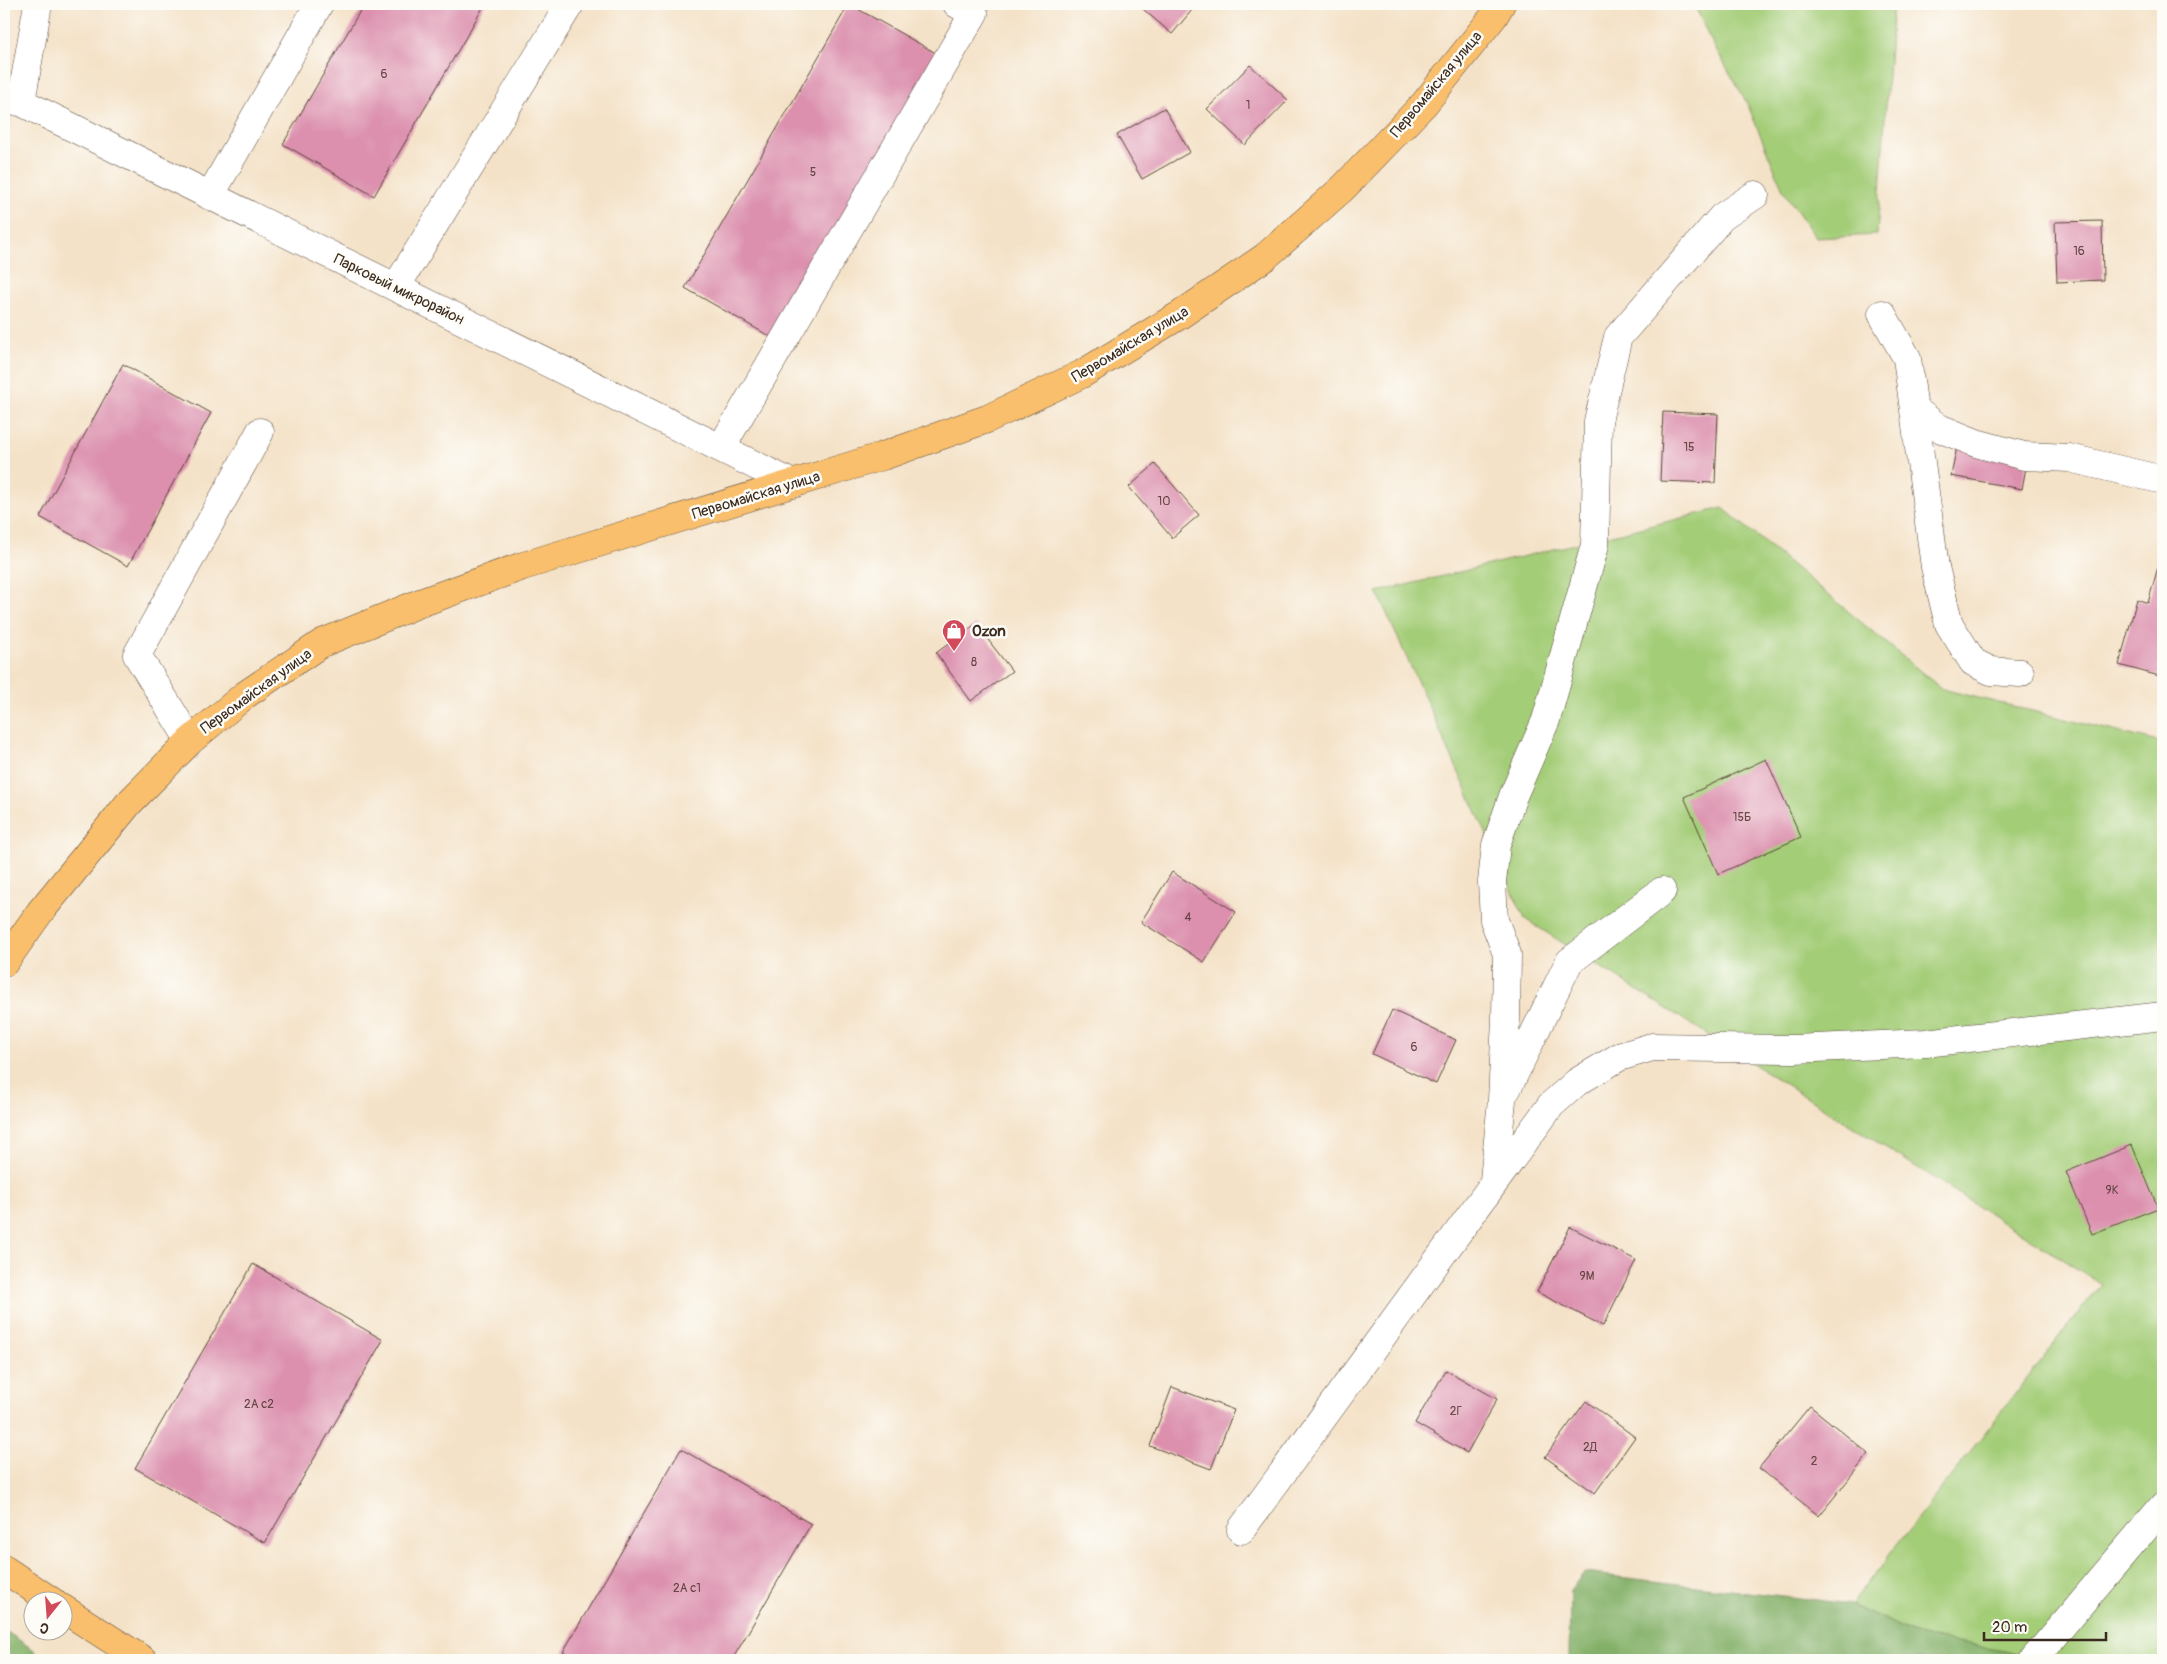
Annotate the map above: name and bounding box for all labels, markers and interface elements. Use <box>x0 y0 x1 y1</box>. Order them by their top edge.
street label: Первомайская улица <box>1386 27 1486 141</box>
house number: 6 <box>381 67 388 82</box>
house number: 1 <box>1246 98 1250 113</box>
house number: 5 <box>810 165 816 180</box>
house number: 16 <box>2073 244 2085 259</box>
street label: Парковый микрорайон <box>331 250 467 329</box>
street label: Первомайская улица <box>1068 302 1192 387</box>
house number: 15 <box>1683 440 1695 455</box>
street label: Первомайская улица <box>690 467 823 524</box>
house number: 10 <box>1158 494 1170 509</box>
shop icon: Ozon <box>941 618 967 652</box>
place label: Ozon <box>972 622 1006 641</box>
street label: Первомайская улица <box>197 645 316 738</box>
house number: 8 <box>971 655 977 670</box>
house number: 15Б <box>1733 810 1751 825</box>
house number: 4 <box>1185 910 1192 925</box>
house number: 6 <box>1411 1040 1418 1055</box>
house number: 9К <box>2105 1183 2119 1198</box>
house number: 9М <box>1580 1269 1595 1284</box>
house number: 2А с2 <box>244 1397 274 1412</box>
house number: 2Г <box>1450 1404 1462 1419</box>
house number: 2Д <box>1583 1440 1598 1455</box>
house number: 2 <box>1811 1454 1818 1469</box>
house number: 2А с1 <box>673 1581 701 1596</box>
north arrow <box>22 1592 72 1642</box>
scale bar <box>1984 1609 2107 1641</box>
text: С <box>37 1618 51 1637</box>
text: 20 m <box>1992 1618 2027 1637</box>

